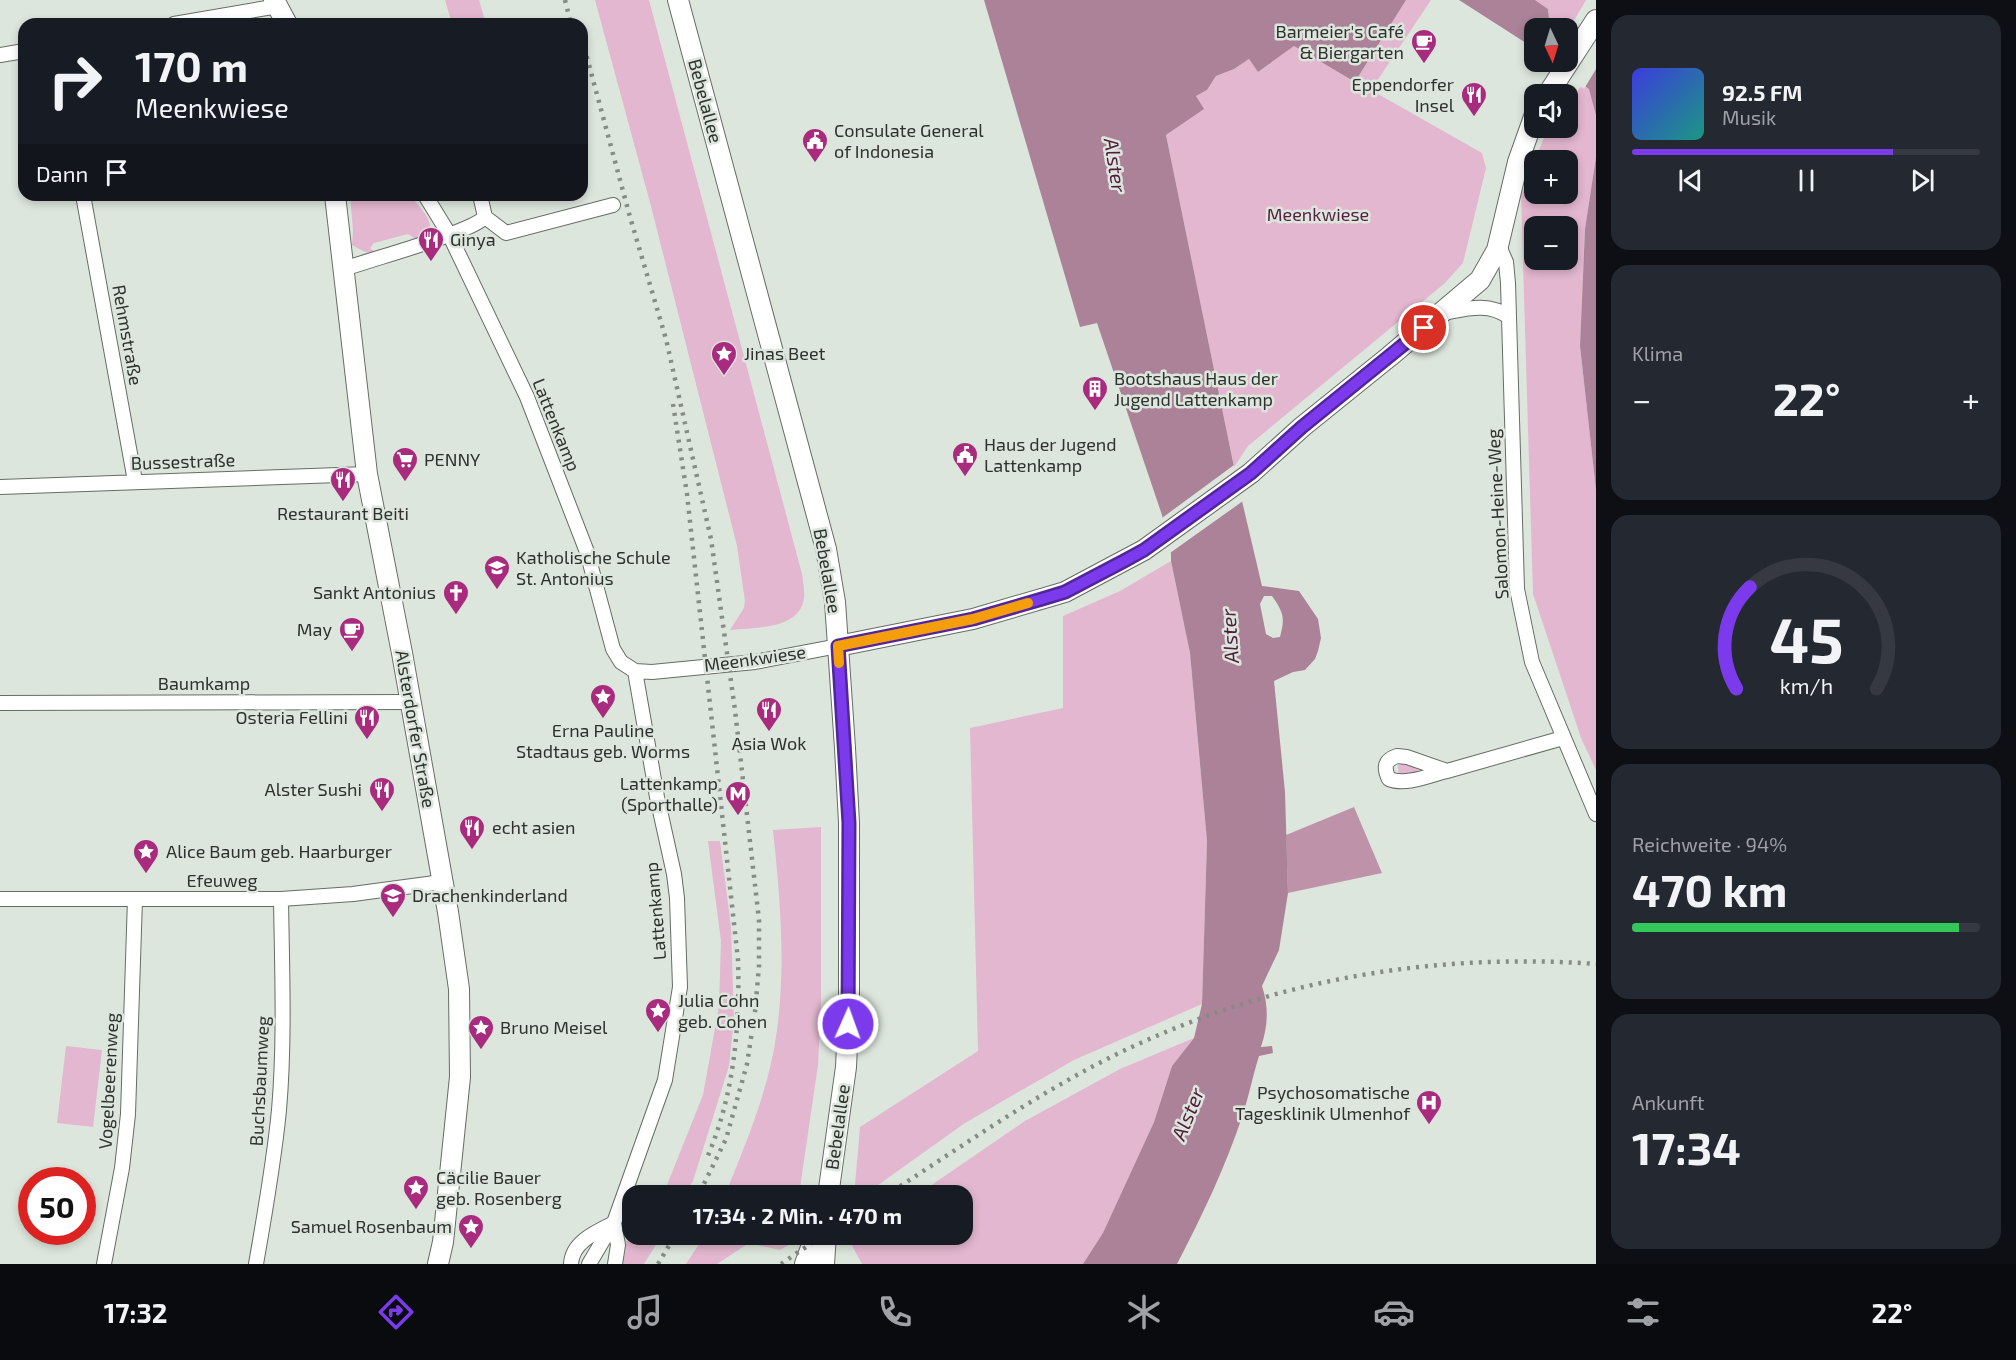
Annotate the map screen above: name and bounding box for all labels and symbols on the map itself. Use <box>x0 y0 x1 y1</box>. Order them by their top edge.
north arrow <box>1524 18 1578 72</box>
place label: Barmeier's Café & Biergarten <box>1276 20 1404 63</box>
cafe icon: Barmeier's Café & Biergarten <box>1409 27 1439 65</box>
street label: Bebelallee <box>684 56 728 145</box>
place label: Eppendorfer Insel <box>1352 73 1455 116</box>
restaurant icon: Eppendorfer Insel <box>1459 80 1489 118</box>
place label: Consulate General of Indonesia <box>834 119 984 162</box>
public building icon: Consulate General of Indonesia <box>800 126 830 164</box>
water label: Alster <box>1100 135 1132 195</box>
park label: Meenkwiese <box>1267 203 1369 225</box>
restaurant icon: Ginya <box>416 225 446 263</box>
place label: Ginya <box>450 228 496 250</box>
street label: Rehmstraße <box>108 283 148 387</box>
pin <box>1398 302 1449 353</box>
place icon: Jinas Beet <box>709 339 739 377</box>
place label: Jinas Beet <box>744 342 826 364</box>
place label: Bootshaus Haus der Jugend Lattenkamp <box>1114 367 1278 410</box>
building icon: Bootshaus Haus der Jugend Lattenkamp <box>1080 374 1110 412</box>
street label: Lattenkamp <box>528 375 586 474</box>
street label: Salomon-Heine-Weg <box>1482 428 1512 600</box>
place label: Haus der Jugend Lattenkamp <box>984 433 1117 476</box>
public building icon: Haus der Jugend Lattenkamp <box>950 440 980 478</box>
supermarket icon: PENNY <box>390 445 420 483</box>
street label: Bussestraße <box>130 448 235 474</box>
place label: PENNY <box>424 448 481 470</box>
restaurant icon: Restaurant Beiti <box>328 465 358 503</box>
place label: Restaurant Beiti <box>277 502 409 524</box>
street label: Bebelallee <box>810 527 846 615</box>
place label: Katholische Schule St. Antonius <box>516 546 671 589</box>
school or university icon: Katholische Schule St. Antonius <box>482 553 512 591</box>
church icon: Sankt Antonius <box>441 578 471 616</box>
place label: Sankt Antonius <box>313 581 436 603</box>
water label: Alster <box>1215 607 1243 665</box>
cafe icon: May <box>337 615 367 653</box>
place label: May <box>297 618 332 640</box>
street label: Meenkwiese <box>703 640 807 676</box>
street label: Alsterdorfer Straße <box>391 648 441 810</box>
street label: Baumkamp <box>158 672 250 694</box>
place icon: Erna Pauline Stadtaus geb. Worms <box>588 682 618 720</box>
restaurant icon: Asia Wok <box>754 695 784 733</box>
restaurant icon: Osteria Fellini <box>352 703 382 741</box>
place label: Osteria Fellini <box>236 706 348 728</box>
place label: Erna Pauline Stadtaus geb. Worms <box>516 719 690 762</box>
place label: Asia Wok <box>732 732 806 754</box>
place label: Lattenkamp (Sporthalle) <box>620 772 718 815</box>
restaurant icon: Alster Sushi <box>367 775 397 813</box>
place label: Alster Sushi <box>265 778 362 800</box>
metro station icon: Lattenkamp (Sporthalle) <box>723 779 753 817</box>
restaurant icon: echt asien <box>457 813 487 851</box>
place label: echt asien <box>492 816 575 838</box>
place icon: Alice Baum geb. Haarburger <box>131 837 161 875</box>
place label: Alice Baum geb. Haarburger <box>166 840 392 862</box>
street label: Lattenkamp <box>640 861 670 961</box>
street label: Efeuweg <box>186 869 258 891</box>
school or university icon: Drachenkinderland <box>378 881 408 919</box>
place label: Drachenkinderland <box>412 884 568 906</box>
place label: Julia Cohn geb. Cohen <box>678 989 767 1032</box>
position arrow <box>816 992 880 1056</box>
place icon: Julia Cohn geb. Cohen <box>643 996 673 1034</box>
street label: Vogelbeerenweg <box>93 1012 123 1150</box>
place icon: Bruno Meisel <box>466 1013 496 1051</box>
street label: Buchsbaumweg <box>245 1015 273 1147</box>
place label: Bruno Meisel <box>500 1016 608 1038</box>
place label: Psychosomatische Tagesklinik Ulmenhof <box>1235 1081 1411 1124</box>
street label: Bebelallee <box>820 1083 854 1171</box>
water label: Alster <box>1165 1083 1209 1144</box>
hospital icon: Psychosomatische Tagesklinik Ulmenhof <box>1414 1088 1444 1126</box>
place label: Cäcilie Bauer geb. Rosenberg <box>436 1166 562 1209</box>
speed limit sign: 50 <box>18 1167 96 1245</box>
place icon: Cäcilie Bauer geb. Rosenberg <box>401 1173 431 1211</box>
place icon: Samuel Rosenbaum <box>456 1212 486 1250</box>
place label: Samuel Rosenbaum <box>291 1215 452 1237</box>

